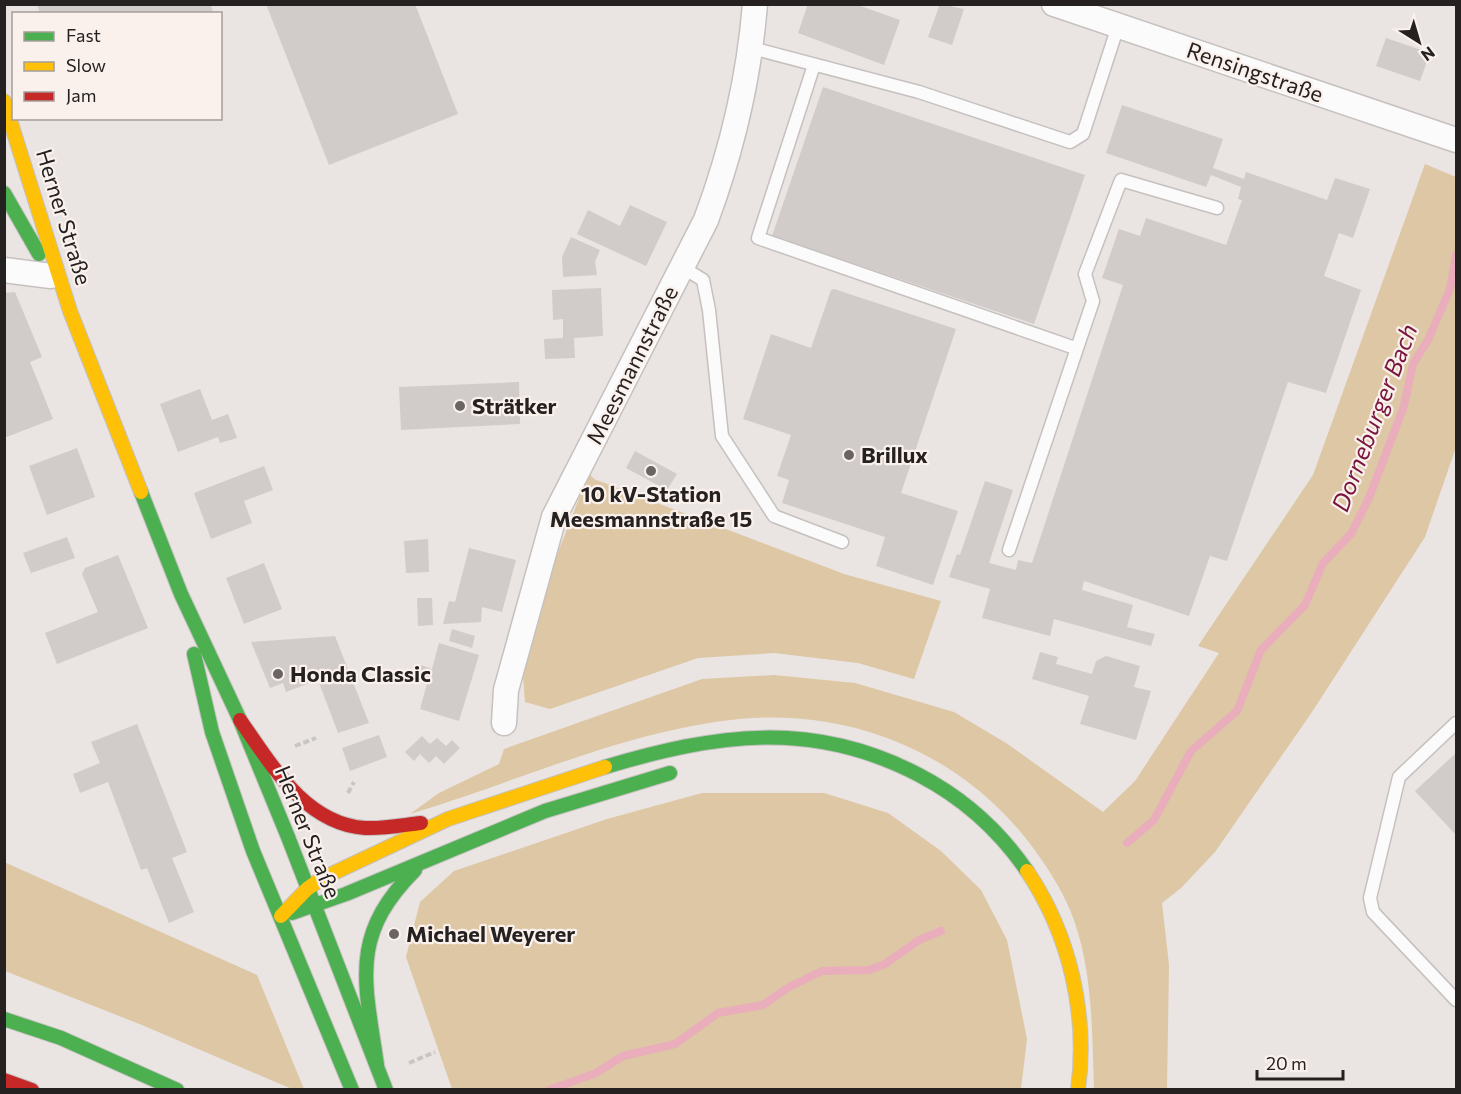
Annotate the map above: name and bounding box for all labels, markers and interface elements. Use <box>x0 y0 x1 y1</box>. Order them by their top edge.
legend <box>12 12 222 120</box>
north arrow <box>1389 12 1449 72</box>
text: Fast <box>66 24 101 46</box>
street label: Rensingstraße <box>1183 36 1327 107</box>
text: N <box>1418 43 1439 66</box>
text: Slow <box>66 54 106 76</box>
text: Jam <box>66 84 96 106</box>
street label: Herner Straße <box>31 146 98 288</box>
street label: Meesmannstraße <box>580 281 683 448</box>
water label: Dorneburger Bach <box>1324 320 1423 515</box>
place label: Strätker <box>472 392 557 419</box>
marker: Strätker <box>453 399 467 413</box>
place label: Brillux <box>861 441 928 468</box>
marker: Brillux <box>842 448 856 462</box>
marker: 10 kV-Station Meesmannstraße 15 <box>644 464 658 478</box>
place label: 10 kV-Station Meesmannstraße 15 <box>550 480 752 532</box>
place label: Honda Classic <box>290 660 431 687</box>
marker: Honda Classic <box>271 667 285 681</box>
street label: Herner Straße <box>270 761 347 902</box>
place label: Michael Weyerer <box>406 920 575 947</box>
marker: Michael Weyerer <box>387 927 401 941</box>
scale bar <box>1257 1043 1342 1081</box>
text: 20 m <box>1266 1052 1307 1074</box>

